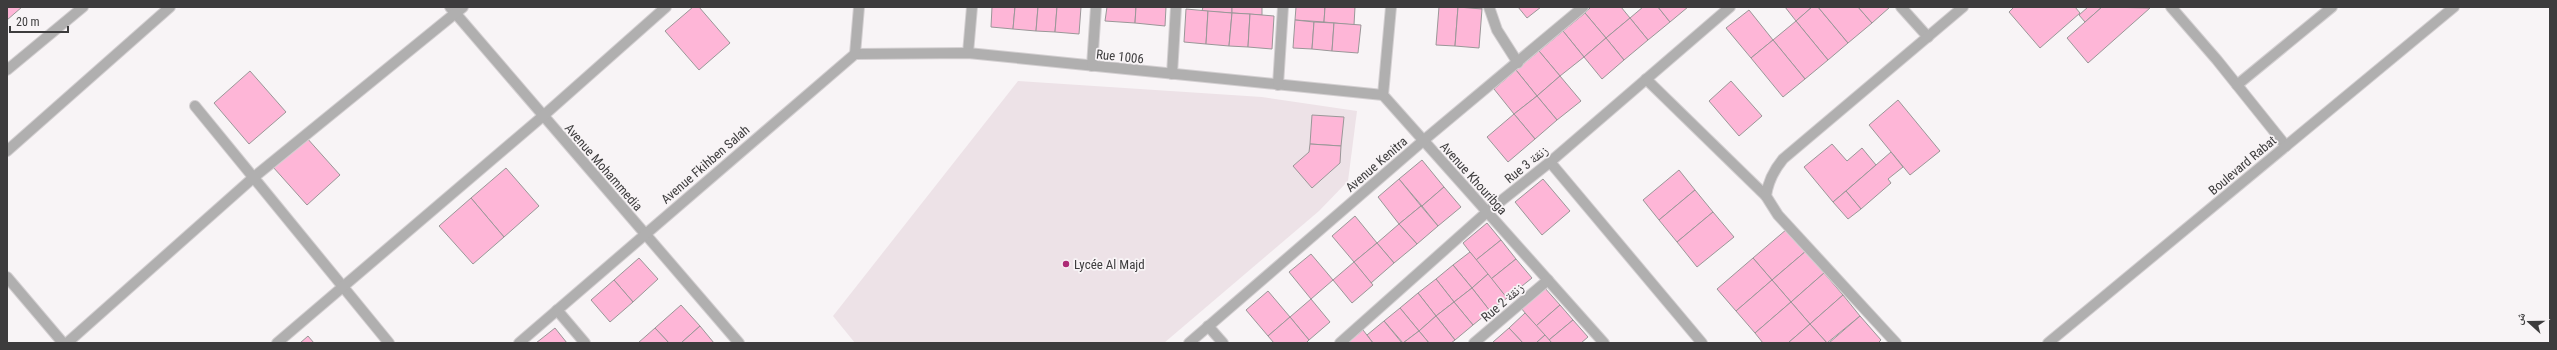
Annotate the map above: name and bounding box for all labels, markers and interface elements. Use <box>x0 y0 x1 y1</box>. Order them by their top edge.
scale bar <box>10 8 68 34</box>
text: 20 m <box>16 15 40 29</box>
street label: Rue 1006 <box>1095 47 1145 66</box>
street label: Avenue Mohammedia <box>562 121 646 214</box>
street label: Avenue Fkihben Salah <box>658 122 753 207</box>
street label: Boulevard Rabat <box>2206 133 2279 198</box>
street label: Avenue Kenitra <box>1343 134 1410 195</box>
street label: Avenue Khouribga <box>1437 139 1510 218</box>
street label: Rue 3 زنقة <box>1502 142 1552 187</box>
place label: Lycée Al Majd <box>1074 257 1145 272</box>
marker: Lycée Al Majd <box>1061 259 1071 269</box>
street label: Rue 2 زنقة <box>1478 280 1527 326</box>
north arrow <box>2509 302 2549 342</box>
text: ش <box>2512 311 2529 327</box>

